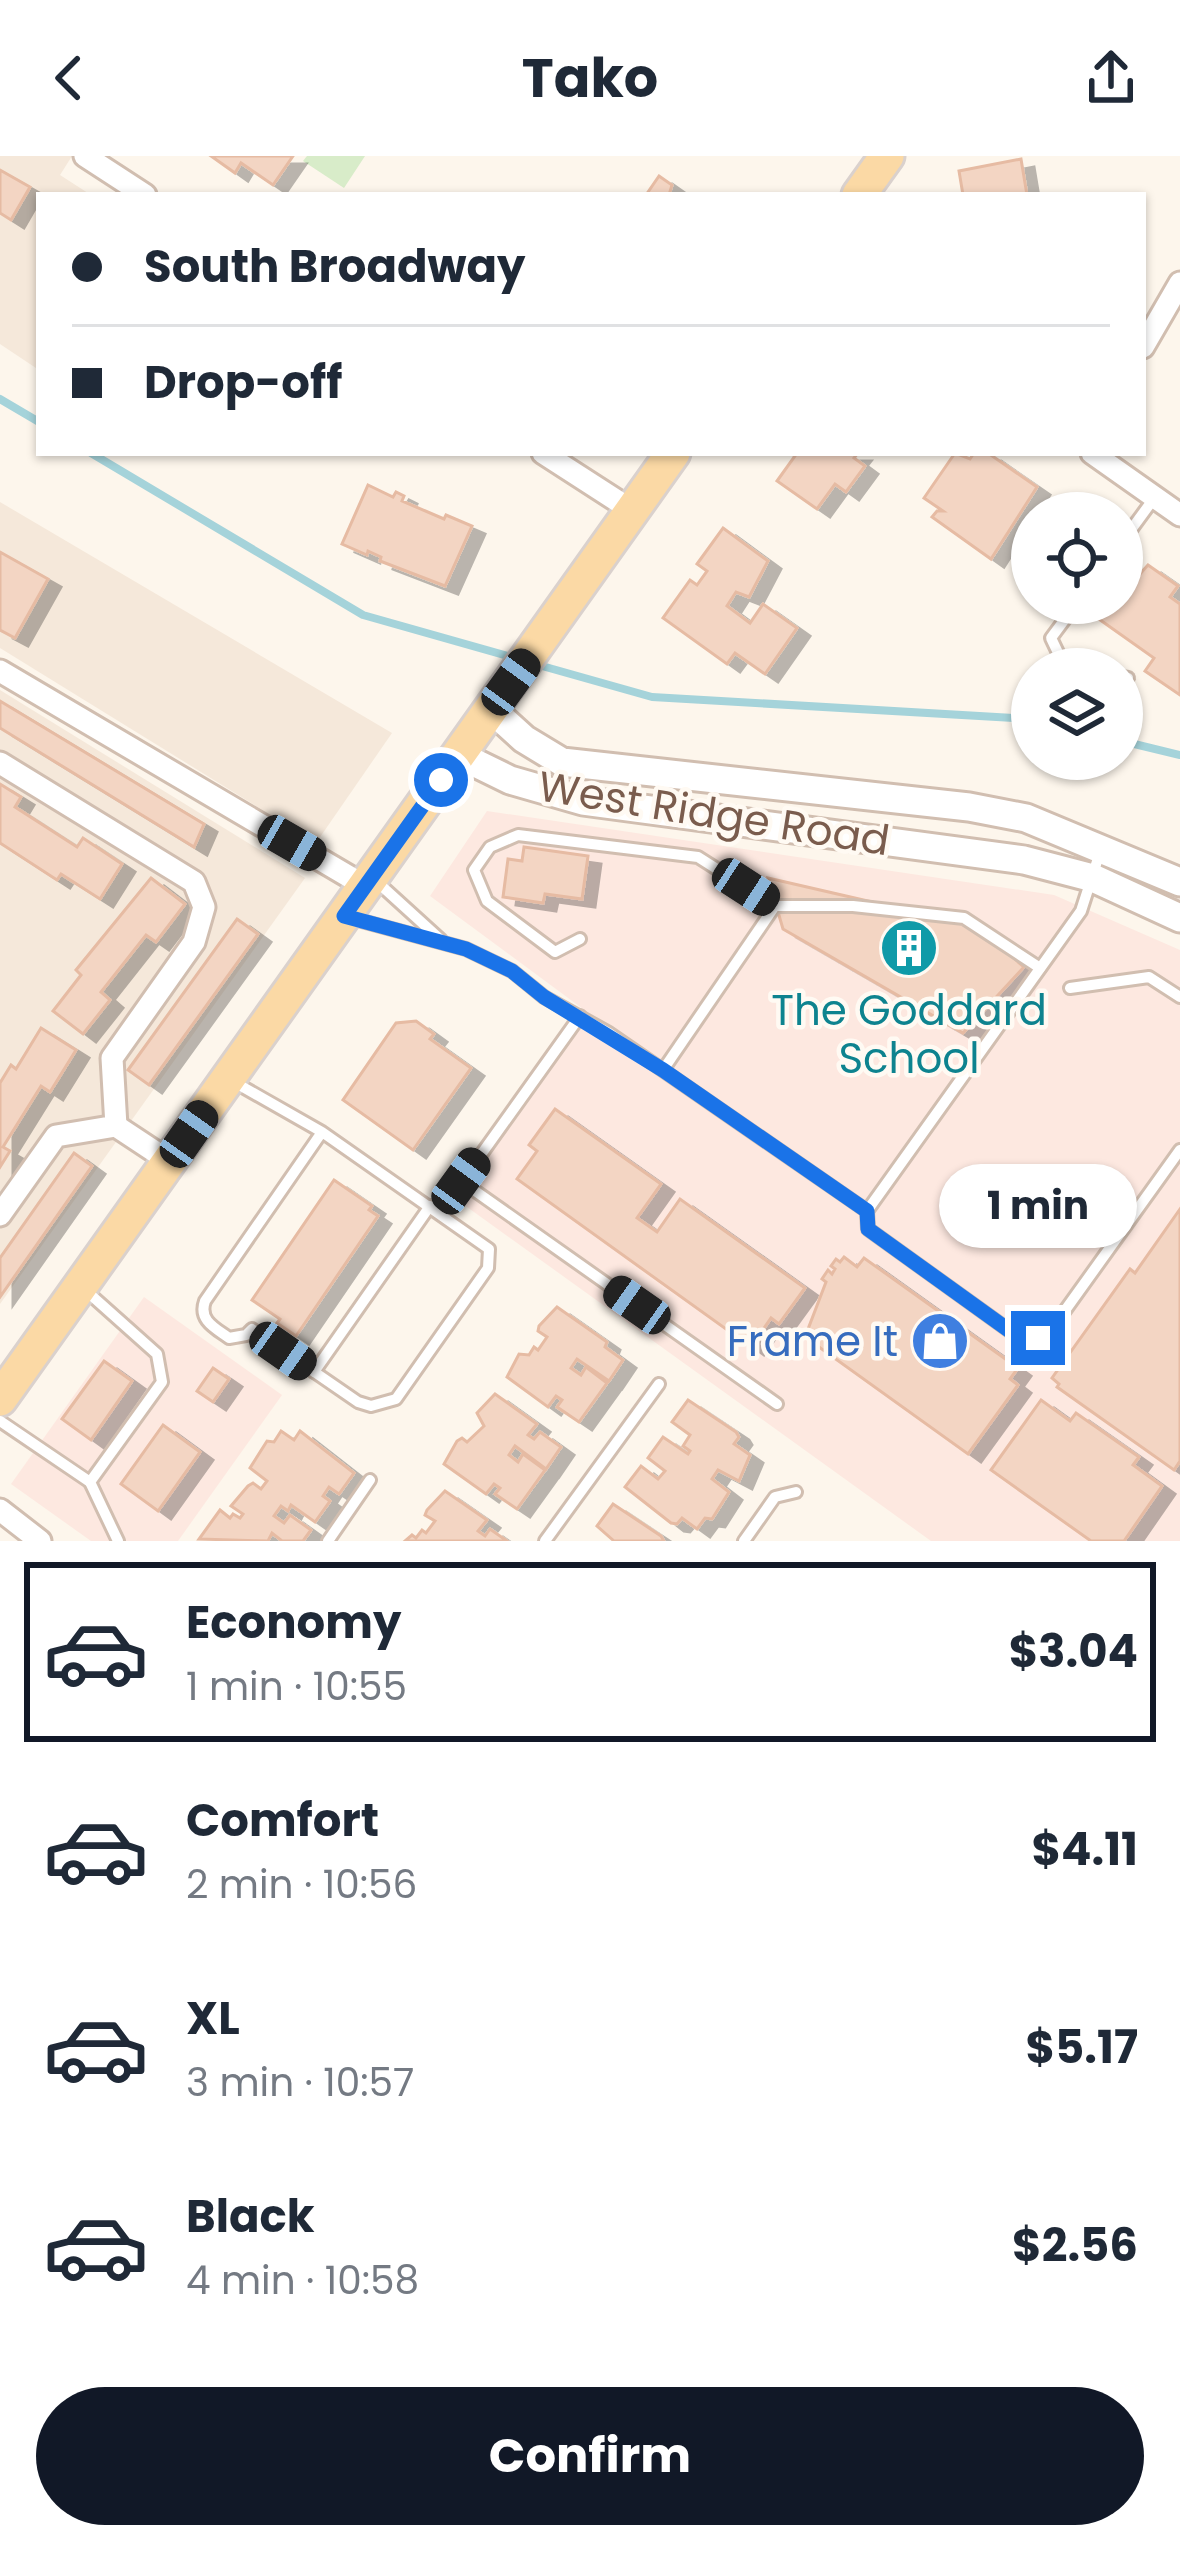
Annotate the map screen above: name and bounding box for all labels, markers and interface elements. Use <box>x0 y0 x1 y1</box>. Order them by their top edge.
text: Tako <box>522 40 658 116</box>
icon: back <box>36 45 102 111</box>
icon: share <box>1078 45 1144 111</box>
text: South Broadway <box>144 235 525 298</box>
text: Drop-off <box>144 351 342 414</box>
map controls <box>1011 492 1143 780</box>
button: locate <box>1011 492 1143 624</box>
car <box>475 642 547 722</box>
button: layers <box>1011 648 1143 780</box>
route start <box>414 753 468 807</box>
street label: West Ridge Road <box>534 757 894 870</box>
car <box>252 809 332 877</box>
car <box>706 852 786 922</box>
building icon: The Goddard School <box>878 917 940 979</box>
place label: The Goddard School <box>771 981 1047 1088</box>
car <box>154 1094 224 1174</box>
car <box>425 1141 497 1221</box>
callout: 1 min <box>939 1164 1137 1248</box>
text: 1 min <box>987 1178 1089 1233</box>
car <box>597 1270 677 1340</box>
shop icon: Frame It <box>909 1310 971 1372</box>
route end <box>1011 1311 1065 1365</box>
place label: Frame It <box>727 1312 898 1371</box>
car <box>243 1316 323 1386</box>
text: Economy <box>186 1591 401 1654</box>
icon: car <box>42 1598 150 1706</box>
text: $3.04 <box>1009 1620 1138 1683</box>
text: 1 min · 10:55 <box>186 1659 407 1714</box>
text: Comfort <box>186 1789 379 1852</box>
icon: car <box>42 1796 150 1904</box>
text: $4.11 <box>1031 1818 1138 1881</box>
text: 2 min · 10:56 <box>186 1857 417 1912</box>
text: XL <box>186 1987 240 2050</box>
icon: car <box>42 1994 150 2102</box>
text: $5.17 <box>1025 2016 1138 2079</box>
text: 3 min · 10:57 <box>186 2055 414 2110</box>
text: Black <box>186 2185 315 2248</box>
icon: car <box>42 2192 150 2300</box>
text: $2.56 <box>1012 2214 1138 2277</box>
text: 4 min · 10:58 <box>186 2253 419 2308</box>
button: Confirm <box>36 2387 1144 2525</box>

